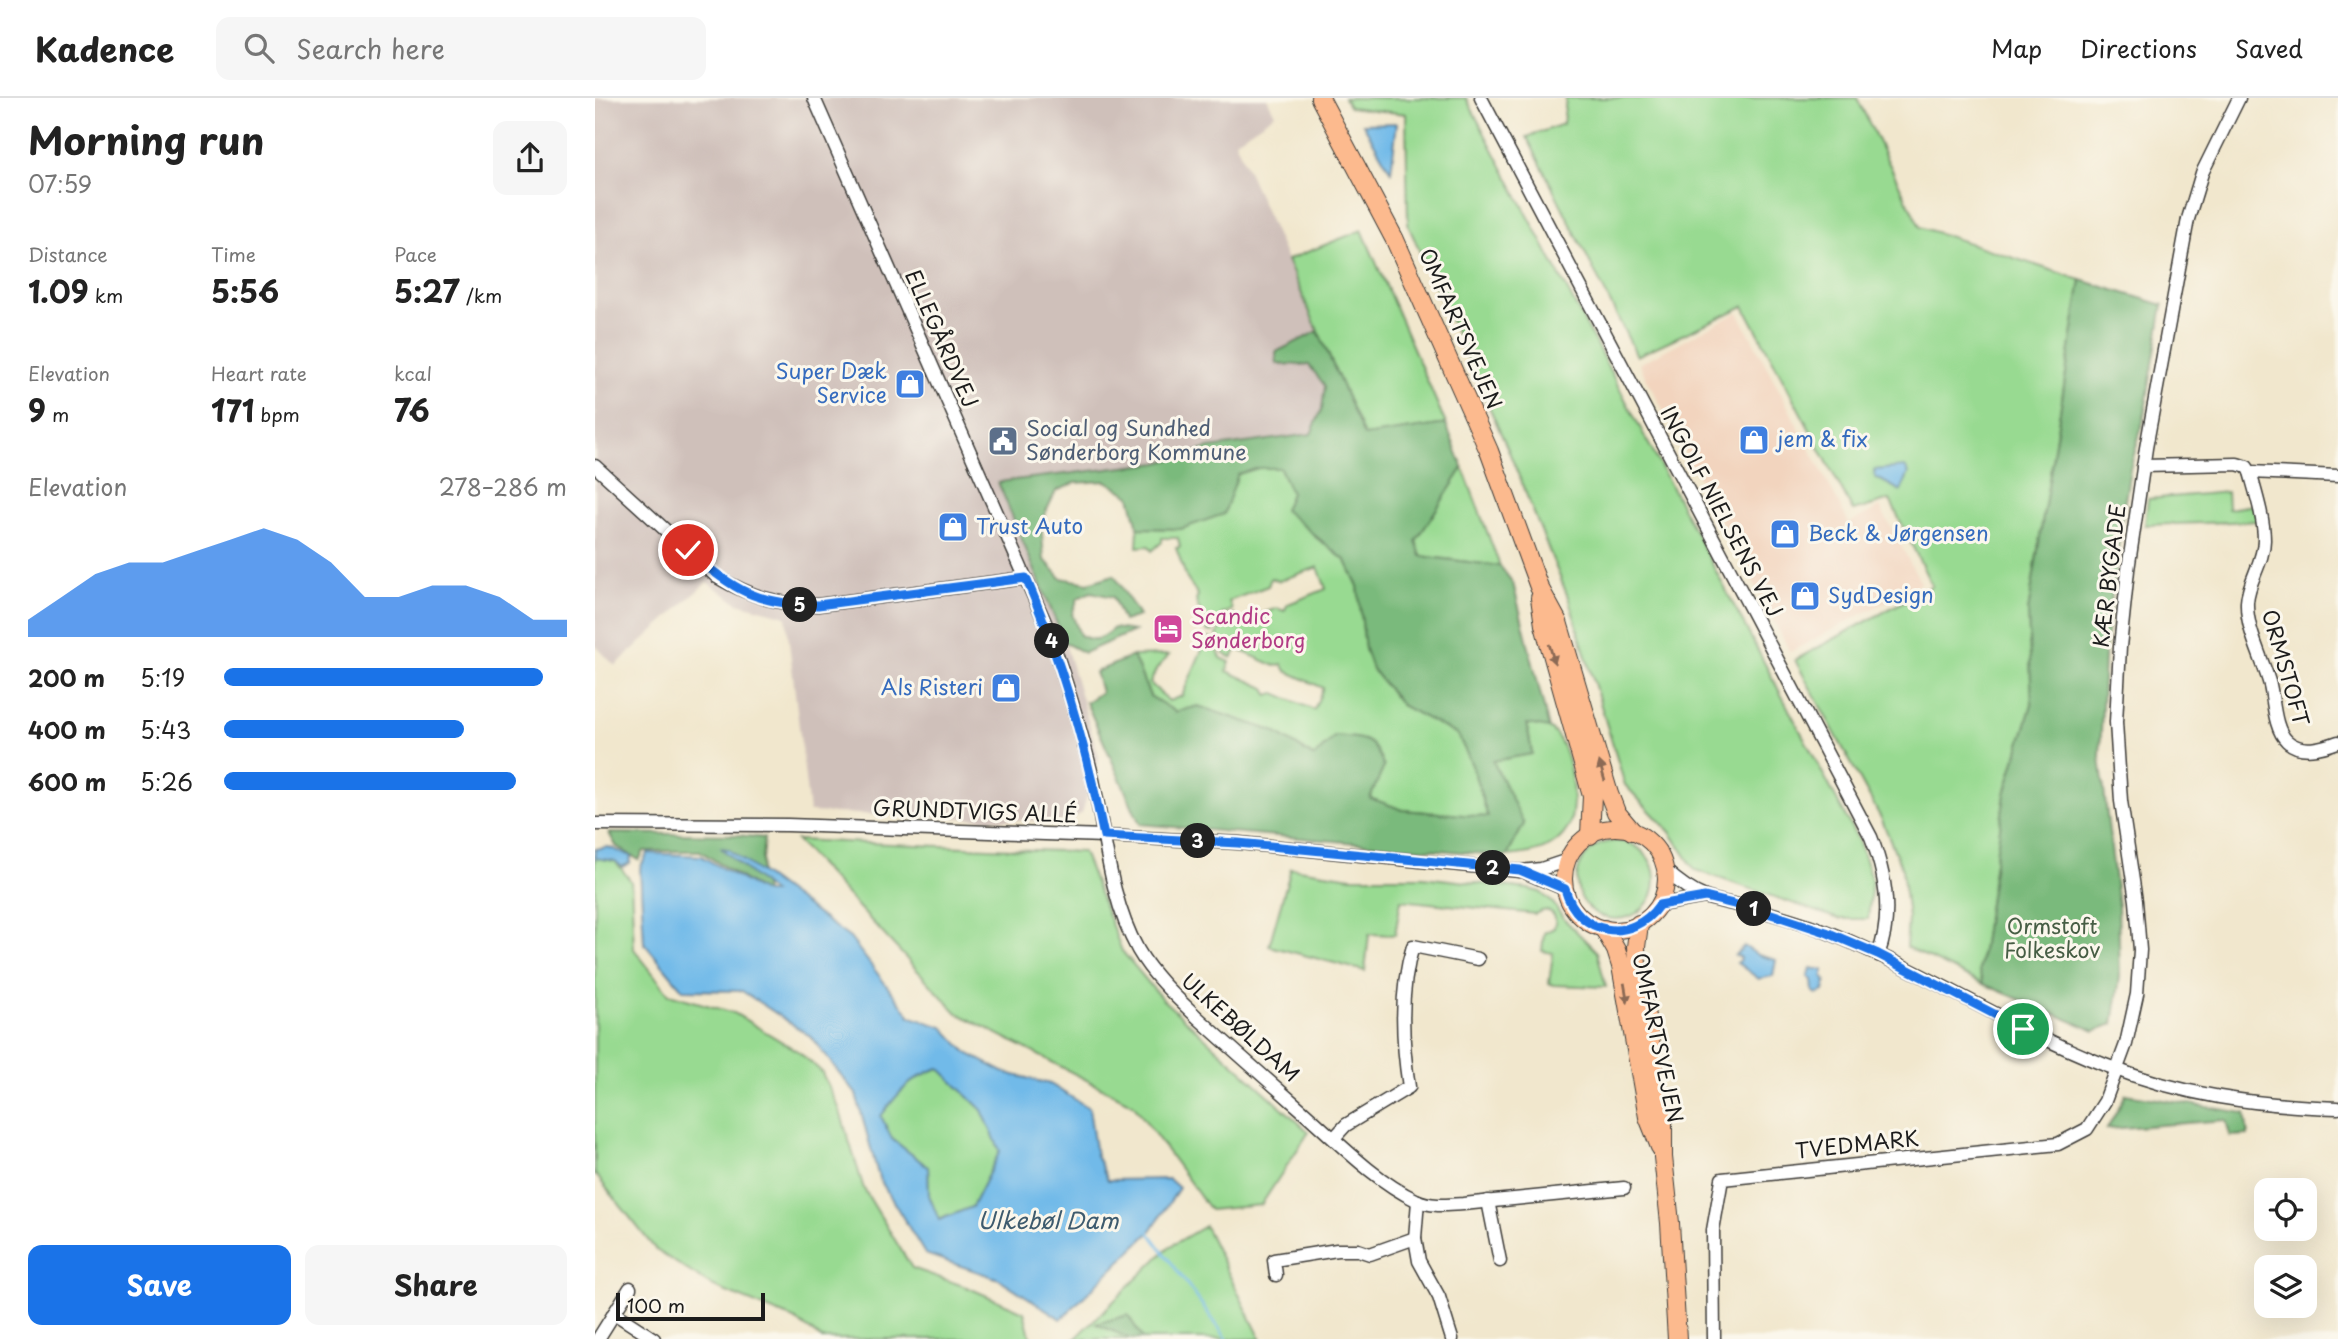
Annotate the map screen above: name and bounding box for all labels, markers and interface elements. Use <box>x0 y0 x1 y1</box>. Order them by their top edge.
search box <box>216 17 706 80</box>
text: Kadence <box>35 23 174 73</box>
icon: search <box>240 29 278 67</box>
text: Search here <box>296 29 445 68</box>
text: Map <box>1991 30 2042 66</box>
text: Directions <box>2080 30 2197 66</box>
text: Saved <box>2235 30 2303 66</box>
text: Morning run <box>28 111 264 168</box>
button: share <box>493 121 567 195</box>
text: 07:59 <box>28 166 92 201</box>
text: Distance <box>28 240 108 268</box>
text: Time <box>211 240 256 268</box>
text: Pace <box>394 240 437 268</box>
street label: OMFARTSVEJEN <box>1412 243 1512 414</box>
street label: ELLEGÅRDVEJ <box>898 264 988 413</box>
text: 1.09 <box>28 268 89 313</box>
text: 5:56 <box>211 268 279 313</box>
text: 5:27 <box>394 268 460 313</box>
text: km <box>89 281 123 309</box>
text: /km <box>460 281 502 309</box>
place label: Super Dæk Service <box>776 354 887 410</box>
text: Elevation <box>28 359 110 387</box>
text: Heart rate <box>211 359 307 387</box>
text: kcal <box>394 359 432 387</box>
shop icon: Super Dæk Service <box>893 367 927 401</box>
text: 9 <box>28 387 46 432</box>
text: 171 <box>211 387 254 432</box>
text: 76 <box>394 387 430 432</box>
text: m <box>46 400 69 428</box>
text: bpm <box>254 400 300 428</box>
street label: INGOLF NIELSENS VEJ <box>1654 400 1792 622</box>
place label: Social og Sundhed Sønderborg Kommune <box>1026 411 1247 467</box>
place label: jem & fix <box>1775 422 1868 454</box>
shop icon: jem & fix <box>1737 423 1771 457</box>
public building icon: Social og Sundhed Sønderborg Kommune <box>986 424 1020 458</box>
text: Elevation <box>28 469 127 504</box>
text: 278–286 m <box>439 469 567 504</box>
street label: KÆR BYGADE <box>2083 502 2133 649</box>
place label: Trust Auto <box>976 509 1083 541</box>
shop icon: Trust Auto <box>936 510 970 544</box>
place label: Beck & Jørgensen <box>1808 516 1989 548</box>
shop icon: Beck & Jørgensen <box>1768 517 1802 551</box>
pin <box>658 520 718 580</box>
icon: check <box>669 531 707 569</box>
place label: SydDesign <box>1828 578 1934 610</box>
shop icon: SydDesign <box>1788 579 1822 613</box>
pin: 5 <box>783 588 817 622</box>
text: 5 <box>793 590 806 618</box>
place label: Scandic Sønderborg <box>1191 599 1306 655</box>
street label: ORMSTOFT <box>2255 605 2319 730</box>
hotel icon: Scandic Sønderborg <box>1151 612 1185 646</box>
pin: 4 <box>1035 624 1070 658</box>
text: 4 <box>1045 626 1058 654</box>
one-way arrow <box>1547 643 1558 665</box>
text: 200 m <box>28 660 105 695</box>
text: 5:19 <box>140 660 185 695</box>
place label: Als Risteri <box>881 670 983 702</box>
shop icon: Als Risteri <box>989 671 1023 705</box>
text: 400 m <box>28 712 106 747</box>
text: 5:43 <box>140 712 191 747</box>
one-way arrow <box>1597 760 1607 781</box>
text: 600 m <box>28 764 106 799</box>
text: 5:26 <box>140 764 193 799</box>
street label: GRUNDTVIGS ALLÉ <box>872 790 1078 830</box>
pin: 3 <box>1181 824 1215 858</box>
text: 3 <box>1191 826 1204 854</box>
pin: 2 <box>1475 850 1511 886</box>
text: 2 <box>1486 853 1499 881</box>
pin: 1 <box>1737 892 1771 926</box>
text: 1 <box>1749 894 1758 922</box>
park label: Ormstoft Folkeskov <box>2004 909 2100 965</box>
street label: OMFARTSVEJEN <box>1625 950 1693 1126</box>
street label: ULKEBØLDAM <box>1175 964 1308 1089</box>
one-way arrow <box>1621 982 1632 1004</box>
pin <box>1993 999 2053 1059</box>
icon: arrive <box>2004 1010 2042 1048</box>
street label: TVEDMARK <box>1793 1121 1920 1165</box>
map controls <box>2254 1178 2317 1318</box>
button: locate <box>2254 1178 2317 1241</box>
water label: Ulkebøl Dam <box>977 1202 1120 1237</box>
button: Save <box>28 1245 291 1325</box>
button: Share <box>305 1245 567 1325</box>
button: layers <box>2254 1255 2317 1318</box>
scale bar <box>616 1290 765 1322</box>
text: 100 m <box>627 1291 685 1319</box>

